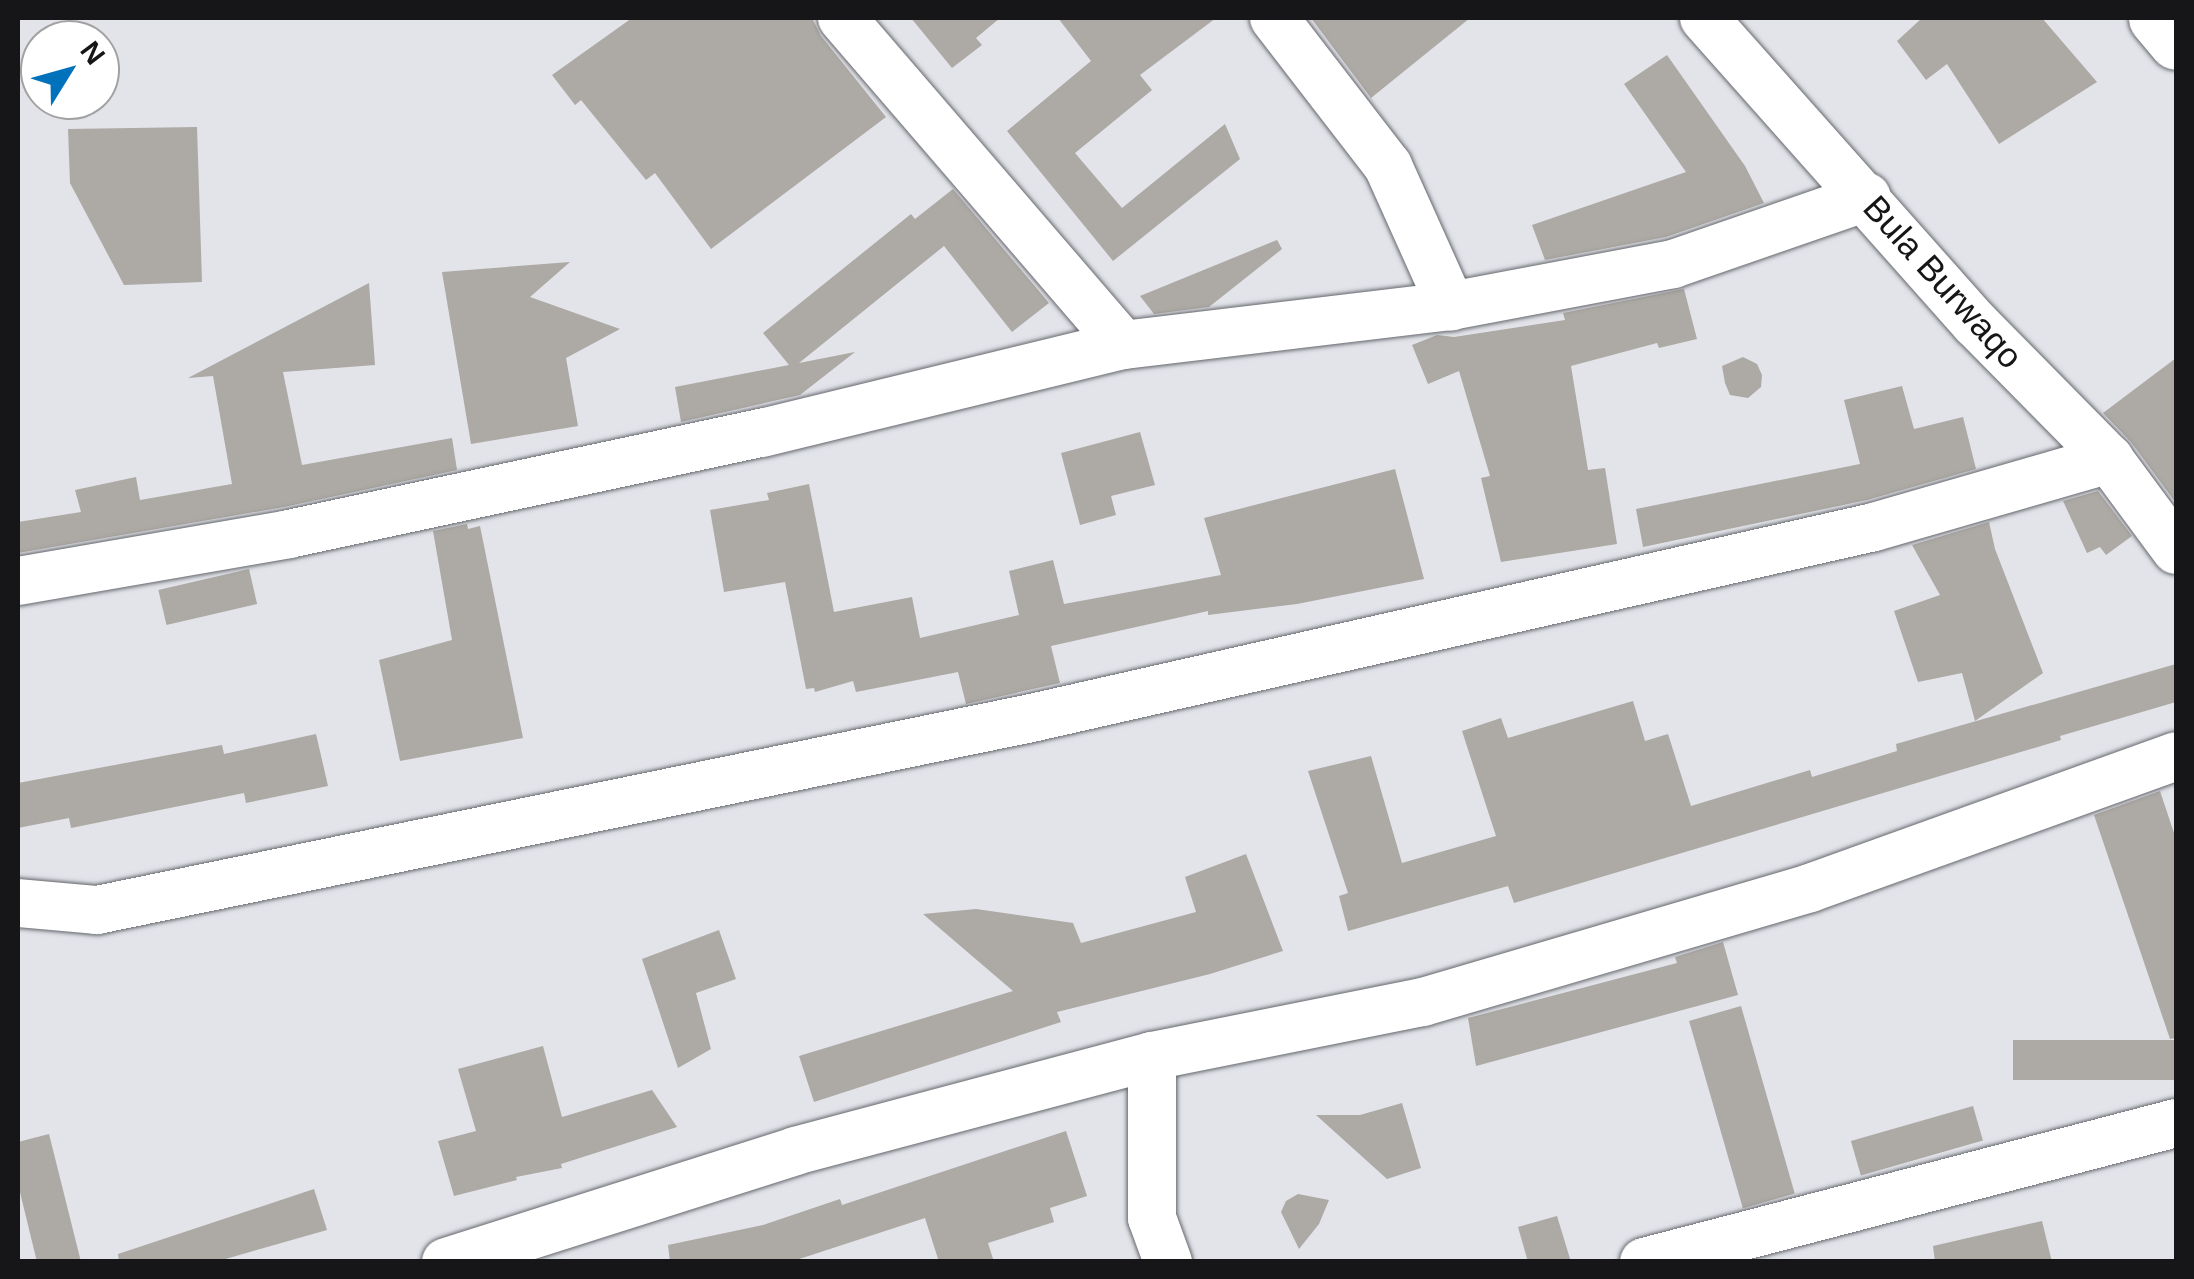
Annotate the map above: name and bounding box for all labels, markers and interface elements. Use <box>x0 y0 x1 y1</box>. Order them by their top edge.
north arrow <box>20 20 120 120</box>
text: N <box>74 35 111 70</box>
street label: Bula Burwaqo <box>1854 187 2032 377</box>

